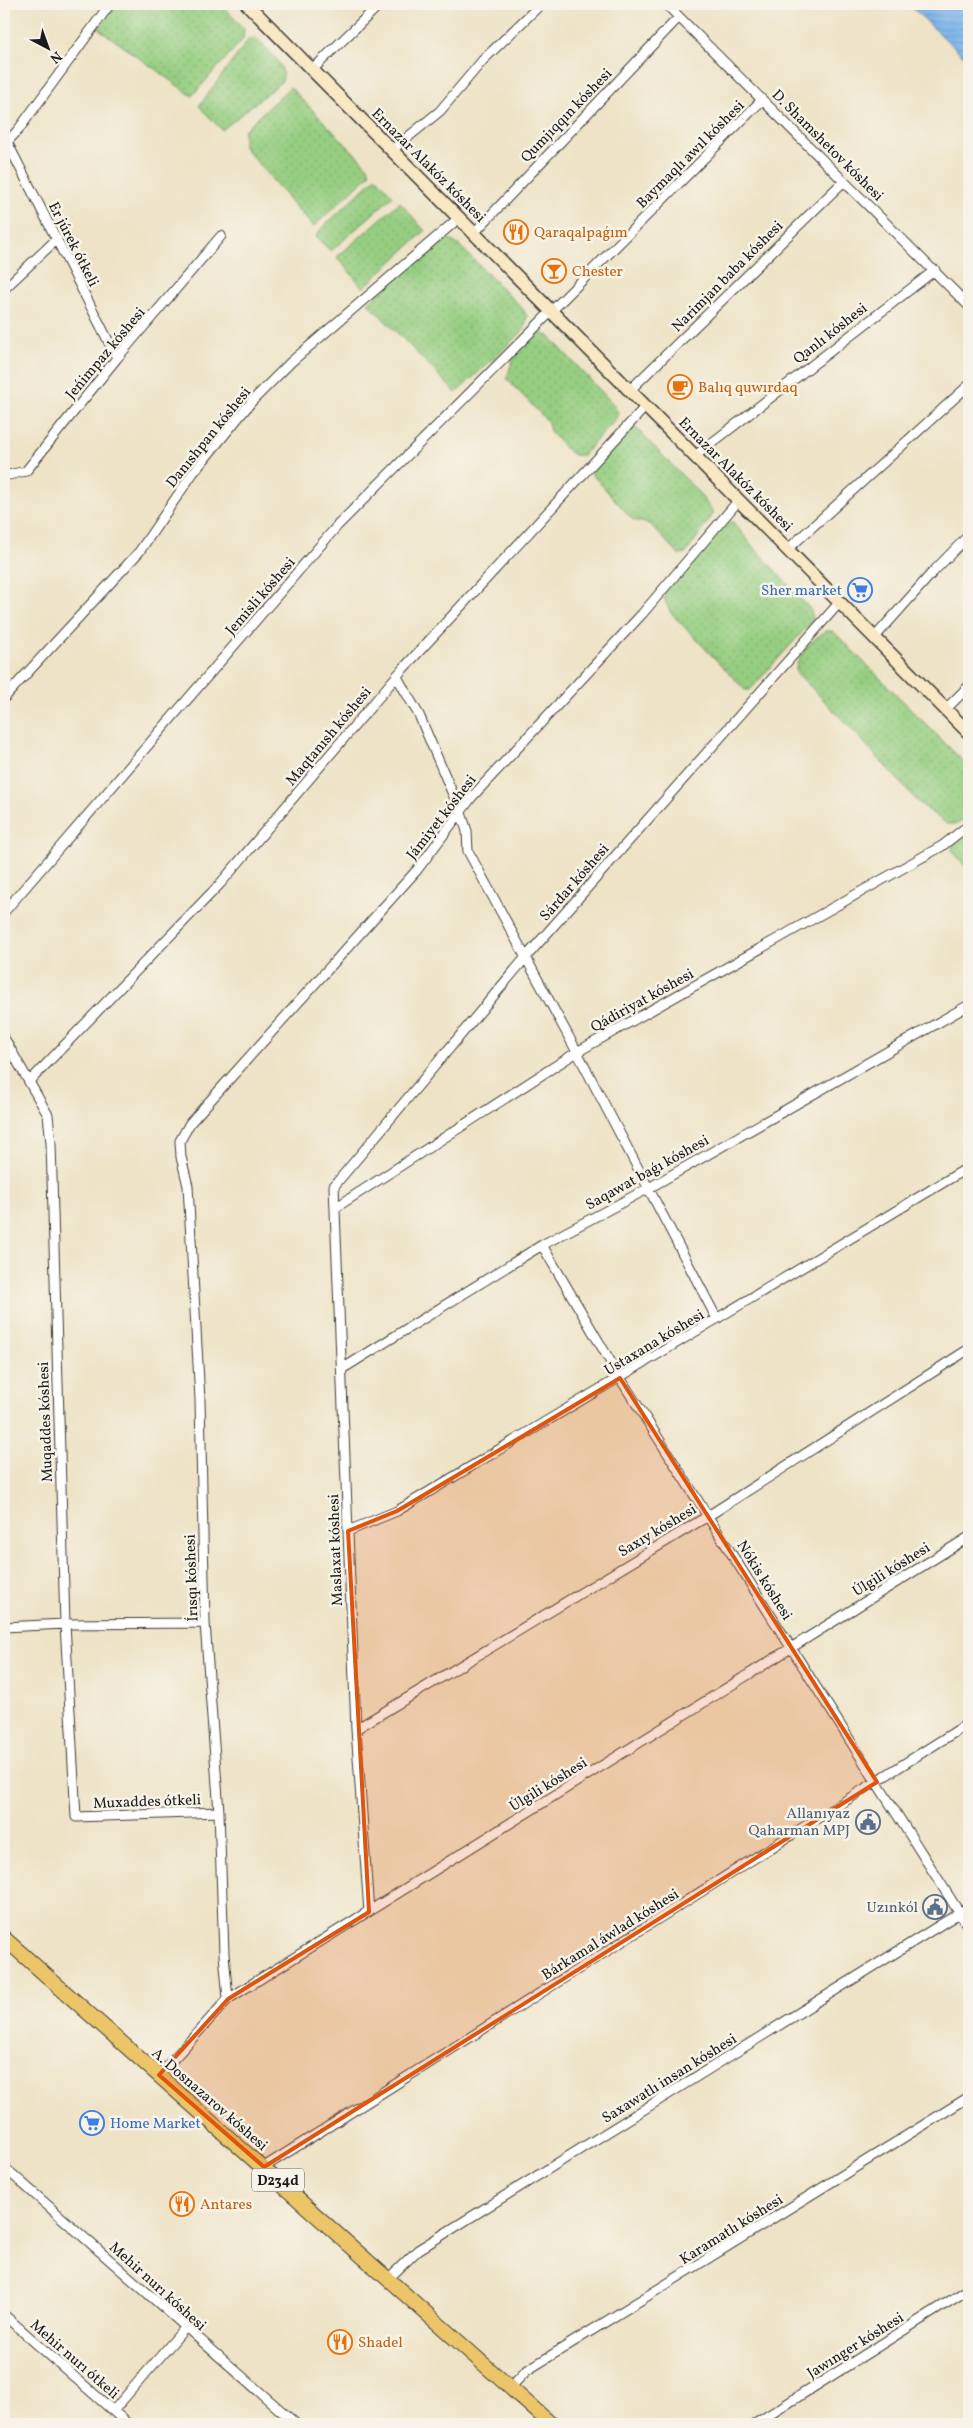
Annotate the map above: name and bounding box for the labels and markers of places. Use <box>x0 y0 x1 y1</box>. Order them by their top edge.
restaurant icon: Qaraqalpaǵım <box>503 219 529 245</box>
place label: Qaraqalpaǵım <box>534 223 628 244</box>
bar icon: Chester <box>541 258 567 284</box>
place label: Chester <box>572 262 623 283</box>
cafe icon: Balıq quwırdaq <box>667 374 693 400</box>
place label: Balıq quwırdaq <box>698 378 799 399</box>
supermarket icon: Sher market <box>847 577 873 603</box>
place label: Sher market <box>761 581 842 602</box>
place label: Allanıyaz Qaharman MPJ <box>749 1804 850 1842</box>
public building icon: Allanıyaz Qaharman MPJ <box>855 1809 881 1835</box>
public building icon: Uzınkól <box>922 1894 948 1920</box>
place label: Uzınkól <box>867 1898 918 1919</box>
supermarket icon: Home Market <box>79 2110 105 2136</box>
place label: Home Market <box>110 2114 201 2135</box>
restaurant icon: Antares <box>169 2191 195 2217</box>
place label: Antares <box>200 2195 252 2216</box>
restaurant icon: Shadel <box>327 2329 353 2355</box>
place label: Shadel <box>358 2333 403 2354</box>

